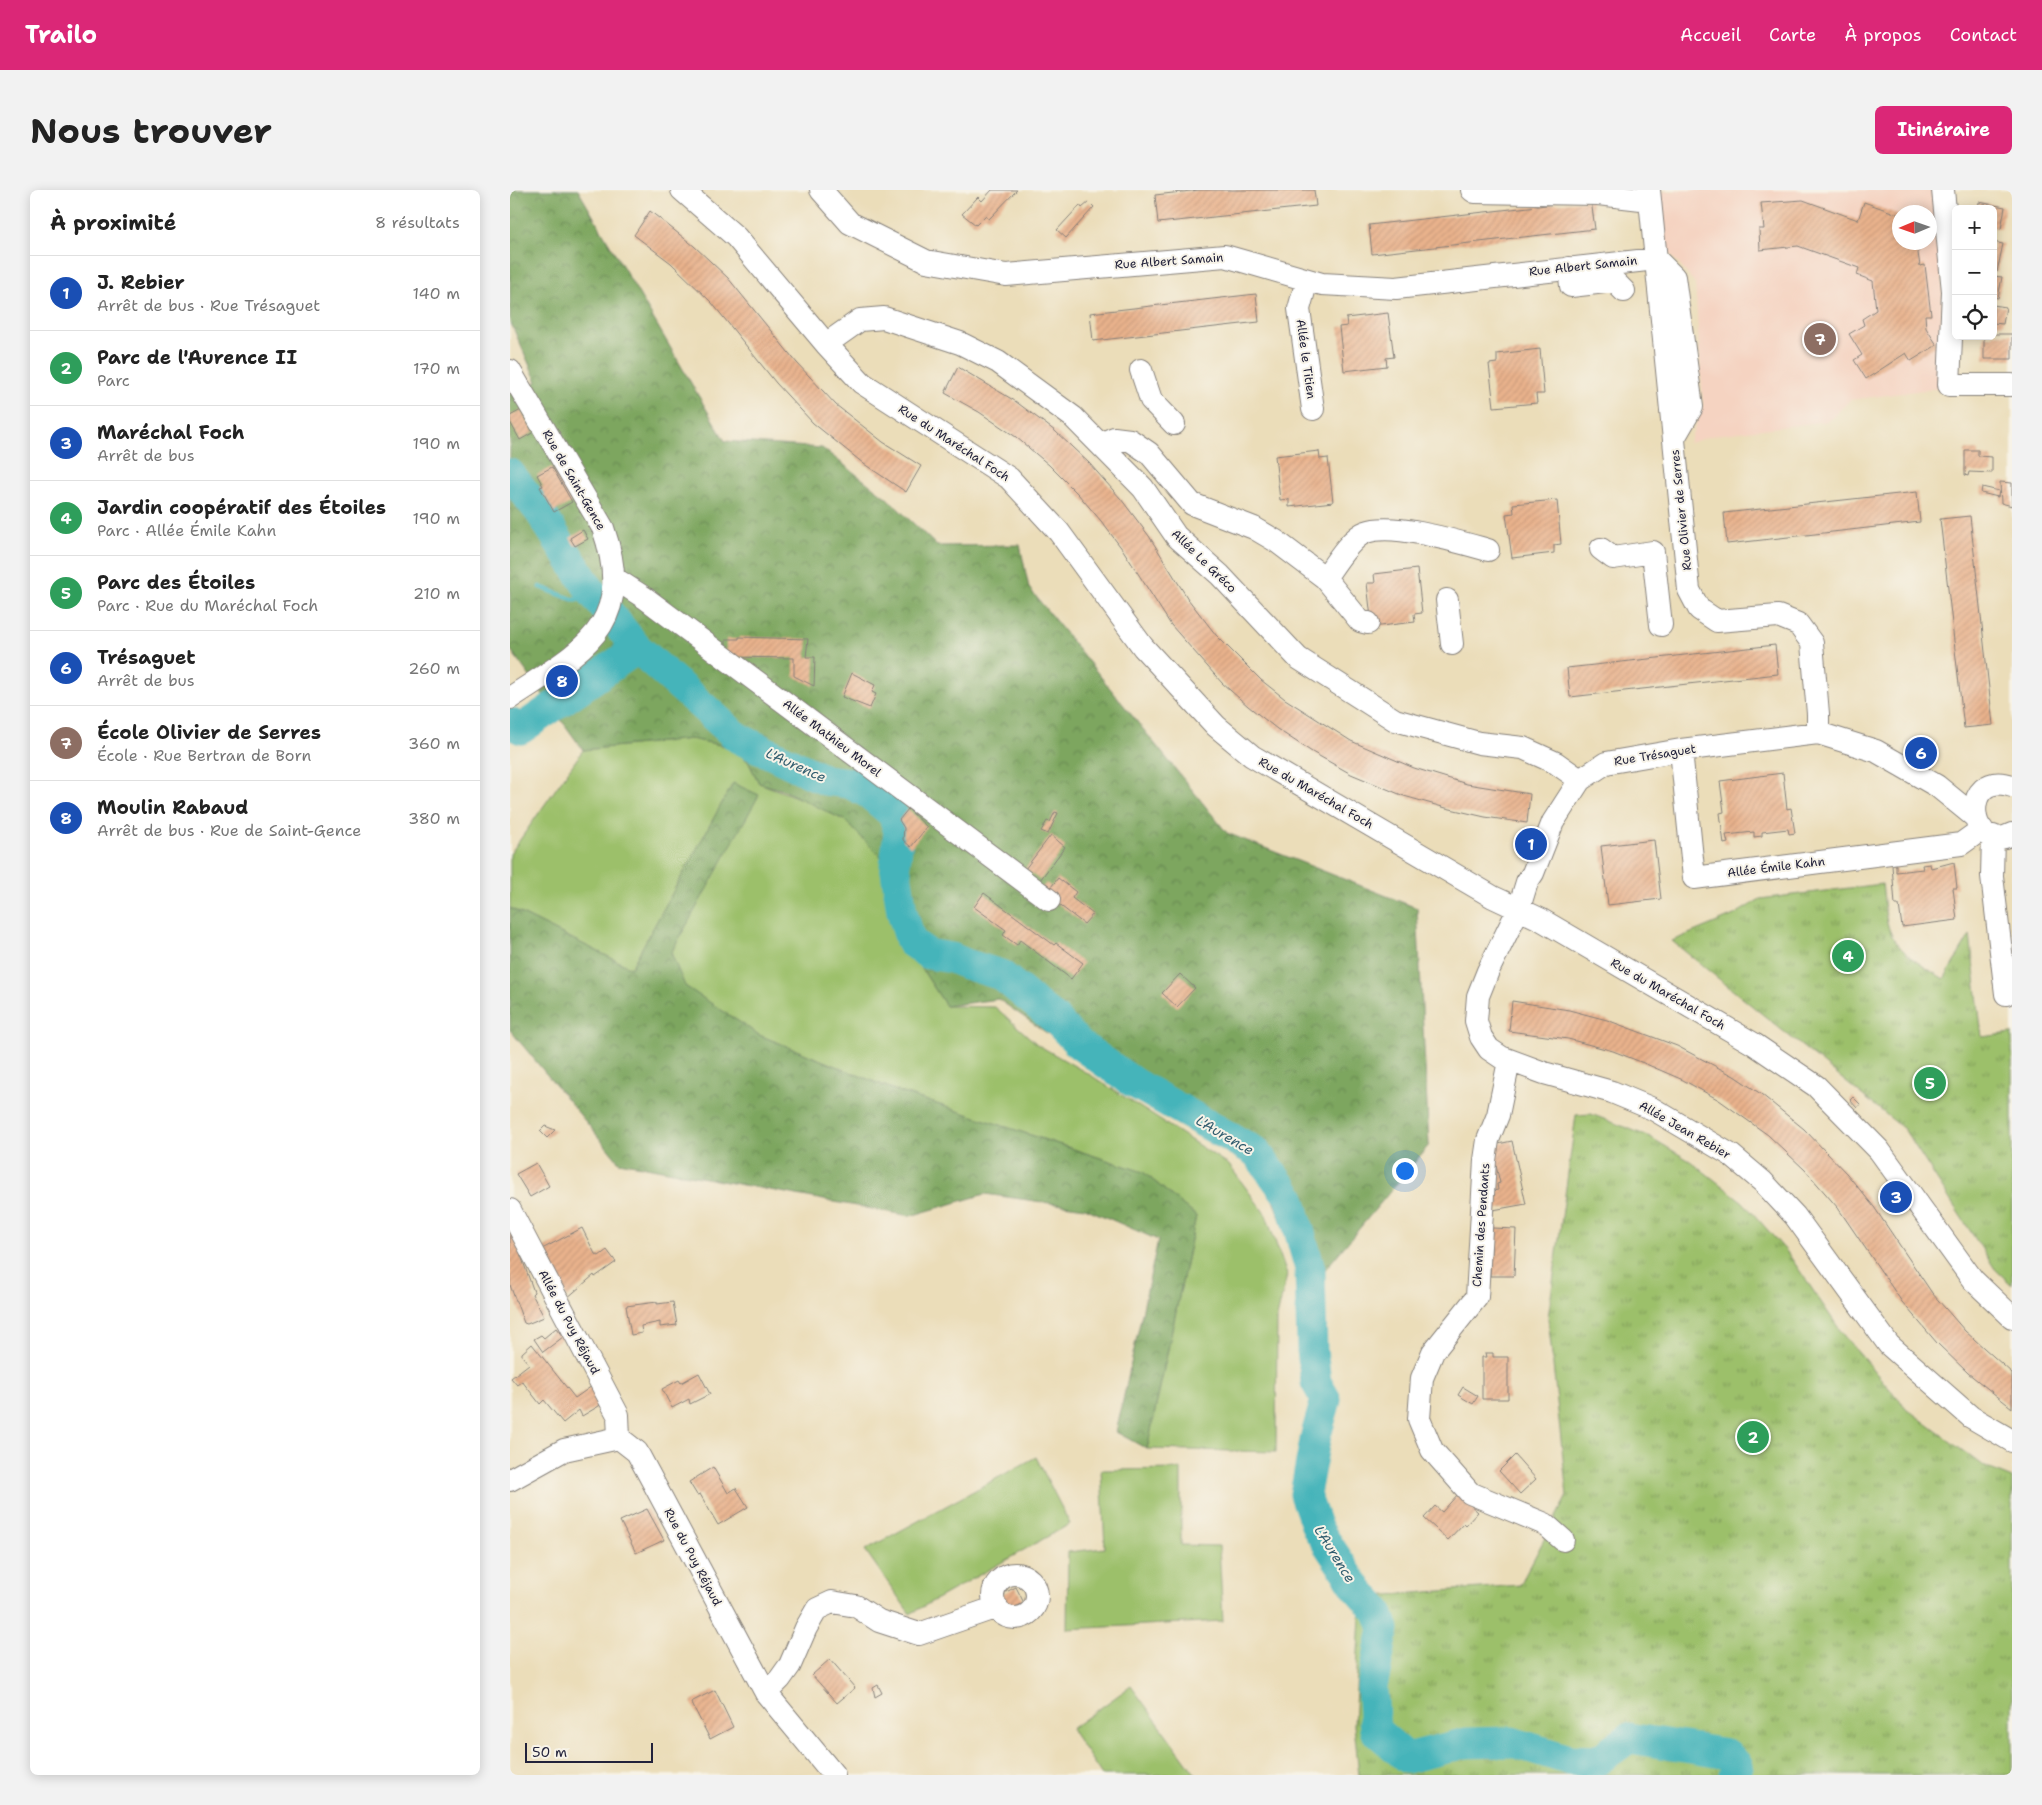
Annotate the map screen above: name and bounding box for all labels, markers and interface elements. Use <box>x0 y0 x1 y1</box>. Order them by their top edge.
text: Trailo <box>25 19 97 51</box>
text: Accueil <box>1680 23 1741 47</box>
text: Carte <box>1769 23 1816 47</box>
text: À propos <box>1844 23 1922 47</box>
text: Contact <box>1950 23 2017 47</box>
button: Itinéraire <box>1875 106 2012 154</box>
text: Nous trouver <box>30 107 272 154</box>
north arrow <box>1892 205 1937 250</box>
map controls <box>1952 205 1997 340</box>
button: + <box>1952 205 1997 250</box>
text: À proximité <box>50 209 176 237</box>
text: 8 résultats <box>375 212 460 233</box>
street label: Rue Albert Samain <box>1114 249 1224 273</box>
button: − <box>1952 250 1997 295</box>
street label: Rue Albert Samain <box>1528 252 1638 280</box>
text: J. Rebier <box>97 270 185 295</box>
text: 1 <box>62 283 70 304</box>
text: 140 m <box>413 283 460 304</box>
text: Arrêt de bus · Rue Trésaguet <box>97 295 320 316</box>
button: locate <box>1952 295 1997 340</box>
street label: Allée le Titien <box>1292 318 1320 400</box>
pin: 7 <box>1804 320 1836 358</box>
text: Parc de l'Aurence II <box>97 345 297 370</box>
text: 2 <box>60 358 72 379</box>
text: 170 m <box>413 358 460 379</box>
text: Parc <box>97 370 130 391</box>
street label: Rue du Maréchal Foch <box>895 401 1013 485</box>
text: Maréchal Foch <box>97 420 245 445</box>
street label: Rue de Saint-Gence <box>539 427 609 533</box>
text: 3 <box>60 433 72 454</box>
text: 190 m <box>413 433 460 454</box>
text: Arrêt de bus <box>97 445 195 466</box>
street label: Rue Olivier de Serres <box>1667 449 1695 571</box>
text: Jardin coopératif des Étoiles <box>97 495 386 520</box>
text: 4 <box>60 508 72 529</box>
text: 190 m <box>413 508 460 529</box>
text: Parc · Allée Émile Kahn <box>97 520 276 541</box>
street label: Allée Le Gréco <box>1168 526 1240 596</box>
text: Parc des Étoiles <box>97 570 255 595</box>
text: 5 <box>61 583 71 604</box>
text: 210 m <box>413 583 460 604</box>
text: Parc · Rue du Maréchal Foch <box>97 595 318 616</box>
text: Trésaguet <box>97 645 196 670</box>
text: 6 <box>60 658 72 679</box>
text: 260 m <box>408 658 460 679</box>
pin: 8 <box>546 662 578 700</box>
text: Arrêt de bus <box>97 670 195 691</box>
street label: Allée Mathieu Morel <box>780 696 885 781</box>
text: École Olivier de Serres <box>97 720 321 745</box>
text: 7 <box>60 733 72 754</box>
text: 360 m <box>408 733 460 754</box>
pin: 6 <box>1905 734 1937 772</box>
street label: Rue Trésaguet <box>1613 741 1697 769</box>
water label: L'Aurence <box>763 744 829 786</box>
text: École · Rue Bertran de Born <box>97 745 311 766</box>
street label: Rue du Maréchal Foch <box>1256 754 1376 832</box>
text: Moulin Rabaud <box>97 795 248 820</box>
text: 8 <box>60 808 72 829</box>
text: 380 m <box>408 808 460 829</box>
text: Arrêt de bus · Rue de Saint-Gence <box>97 820 361 841</box>
pin: 1 <box>1515 825 1547 863</box>
street label: Allée Émile Kahn <box>1726 853 1826 881</box>
pin: 4 <box>1832 937 1864 975</box>
street label: Rue du Maréchal Foch <box>1608 955 1728 1033</box>
pin: 5 <box>1914 1064 1946 1102</box>
street label: Allée Jean Rebier <box>1636 1097 1734 1163</box>
water label: L'Aurence <box>1193 1111 1257 1159</box>
your location <box>1392 1158 1418 1184</box>
street label: Chemin des Pendants <box>1469 1162 1493 1288</box>
pin: 3 <box>1880 1178 1912 1216</box>
street label: Allée du Puy Réjaud <box>535 1267 603 1377</box>
pin: 2 <box>1737 1418 1769 1456</box>
street label: Rue du Puy Réjaud <box>660 1505 726 1609</box>
water label: L'Aurence <box>1310 1522 1360 1586</box>
scale bar <box>525 1740 652 1763</box>
text: 50 m <box>532 1743 567 1761</box>

